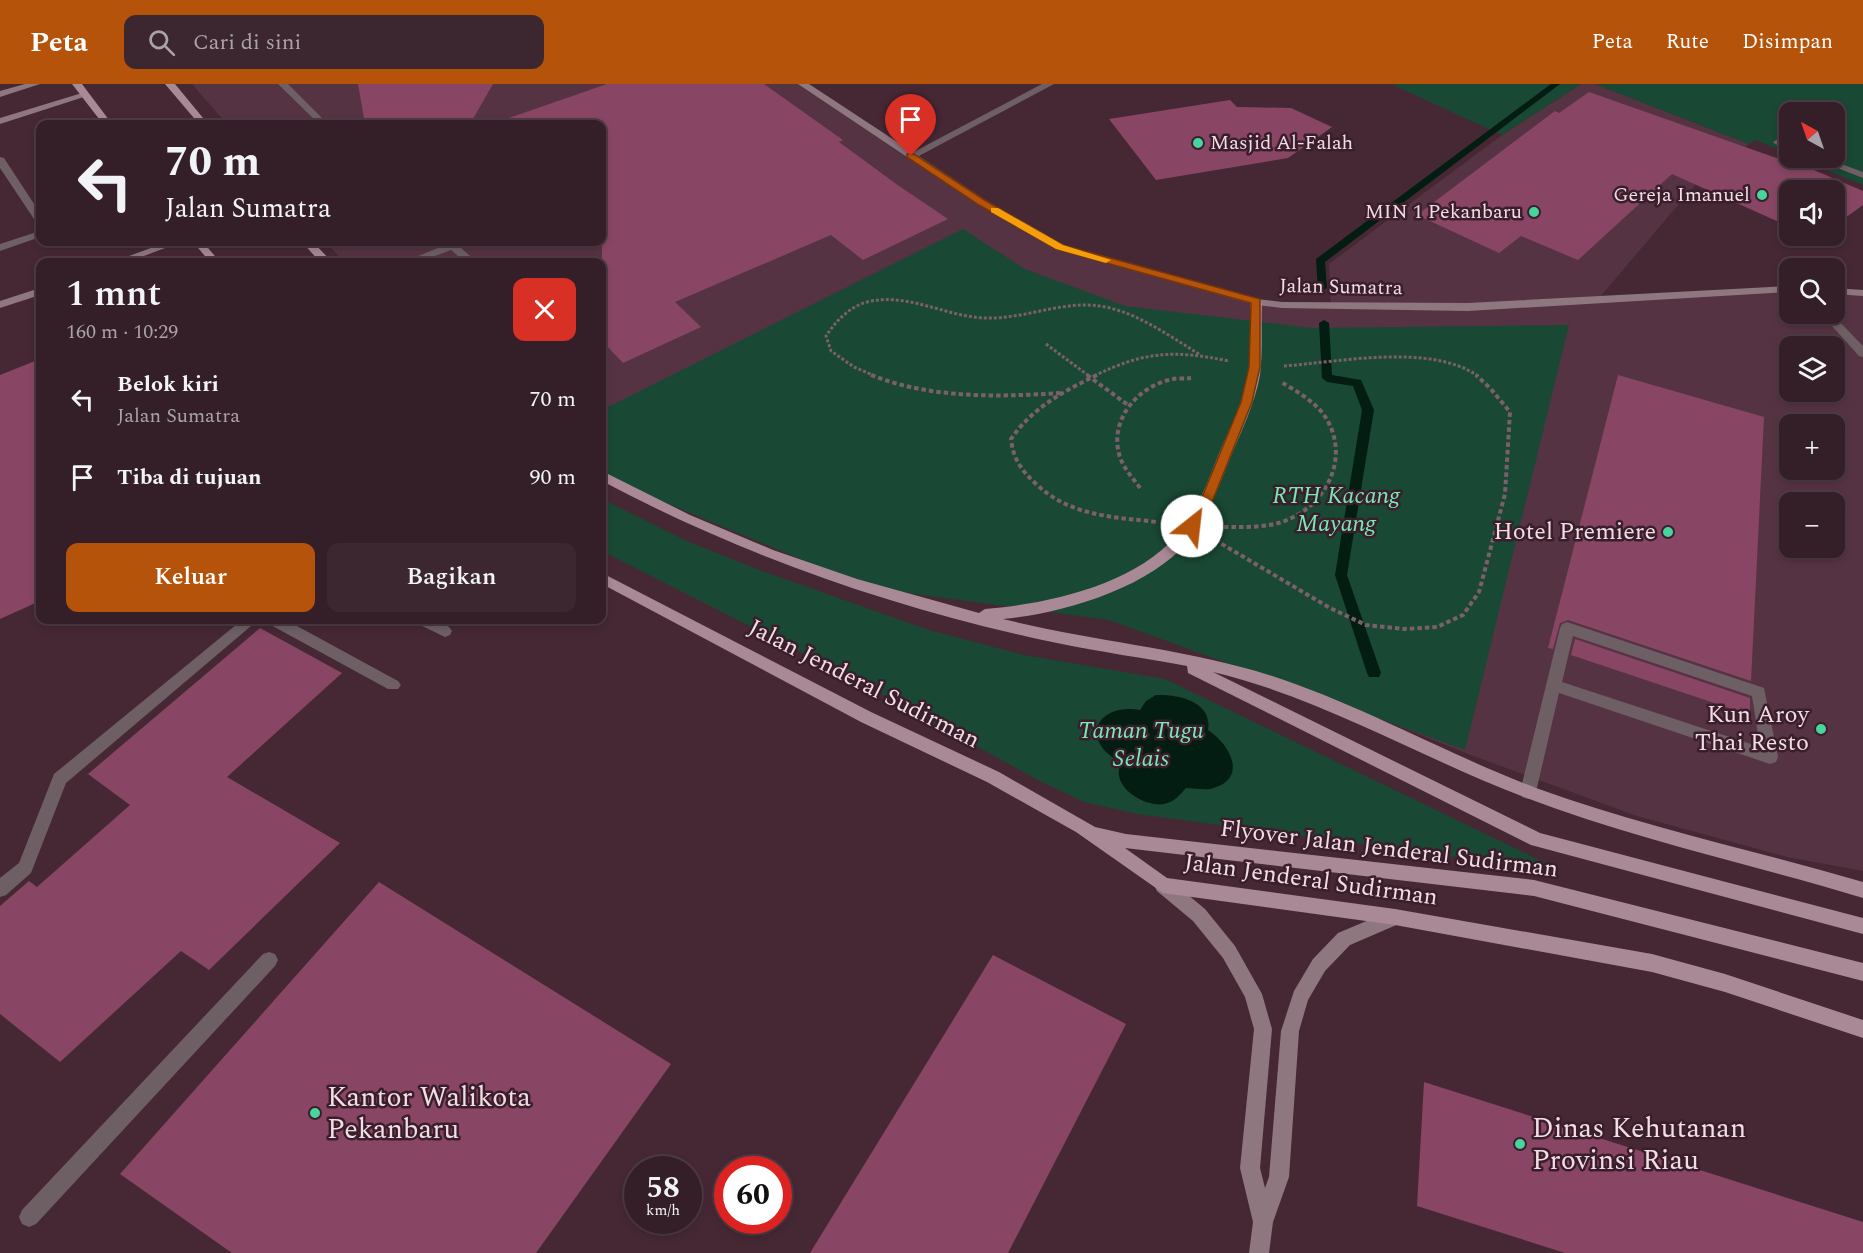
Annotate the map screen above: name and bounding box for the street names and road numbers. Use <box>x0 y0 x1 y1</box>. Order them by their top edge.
street label: Jalan Sumatra <box>1279 271 1403 303</box>
street label: Jalan Jenderal Sudirman <box>742 610 986 758</box>
street label: Flyover Jalan Jenderal Sudirman <box>1218 814 1560 884</box>
street label: Jalan Jenderal Sudirman <box>1182 848 1440 912</box>

